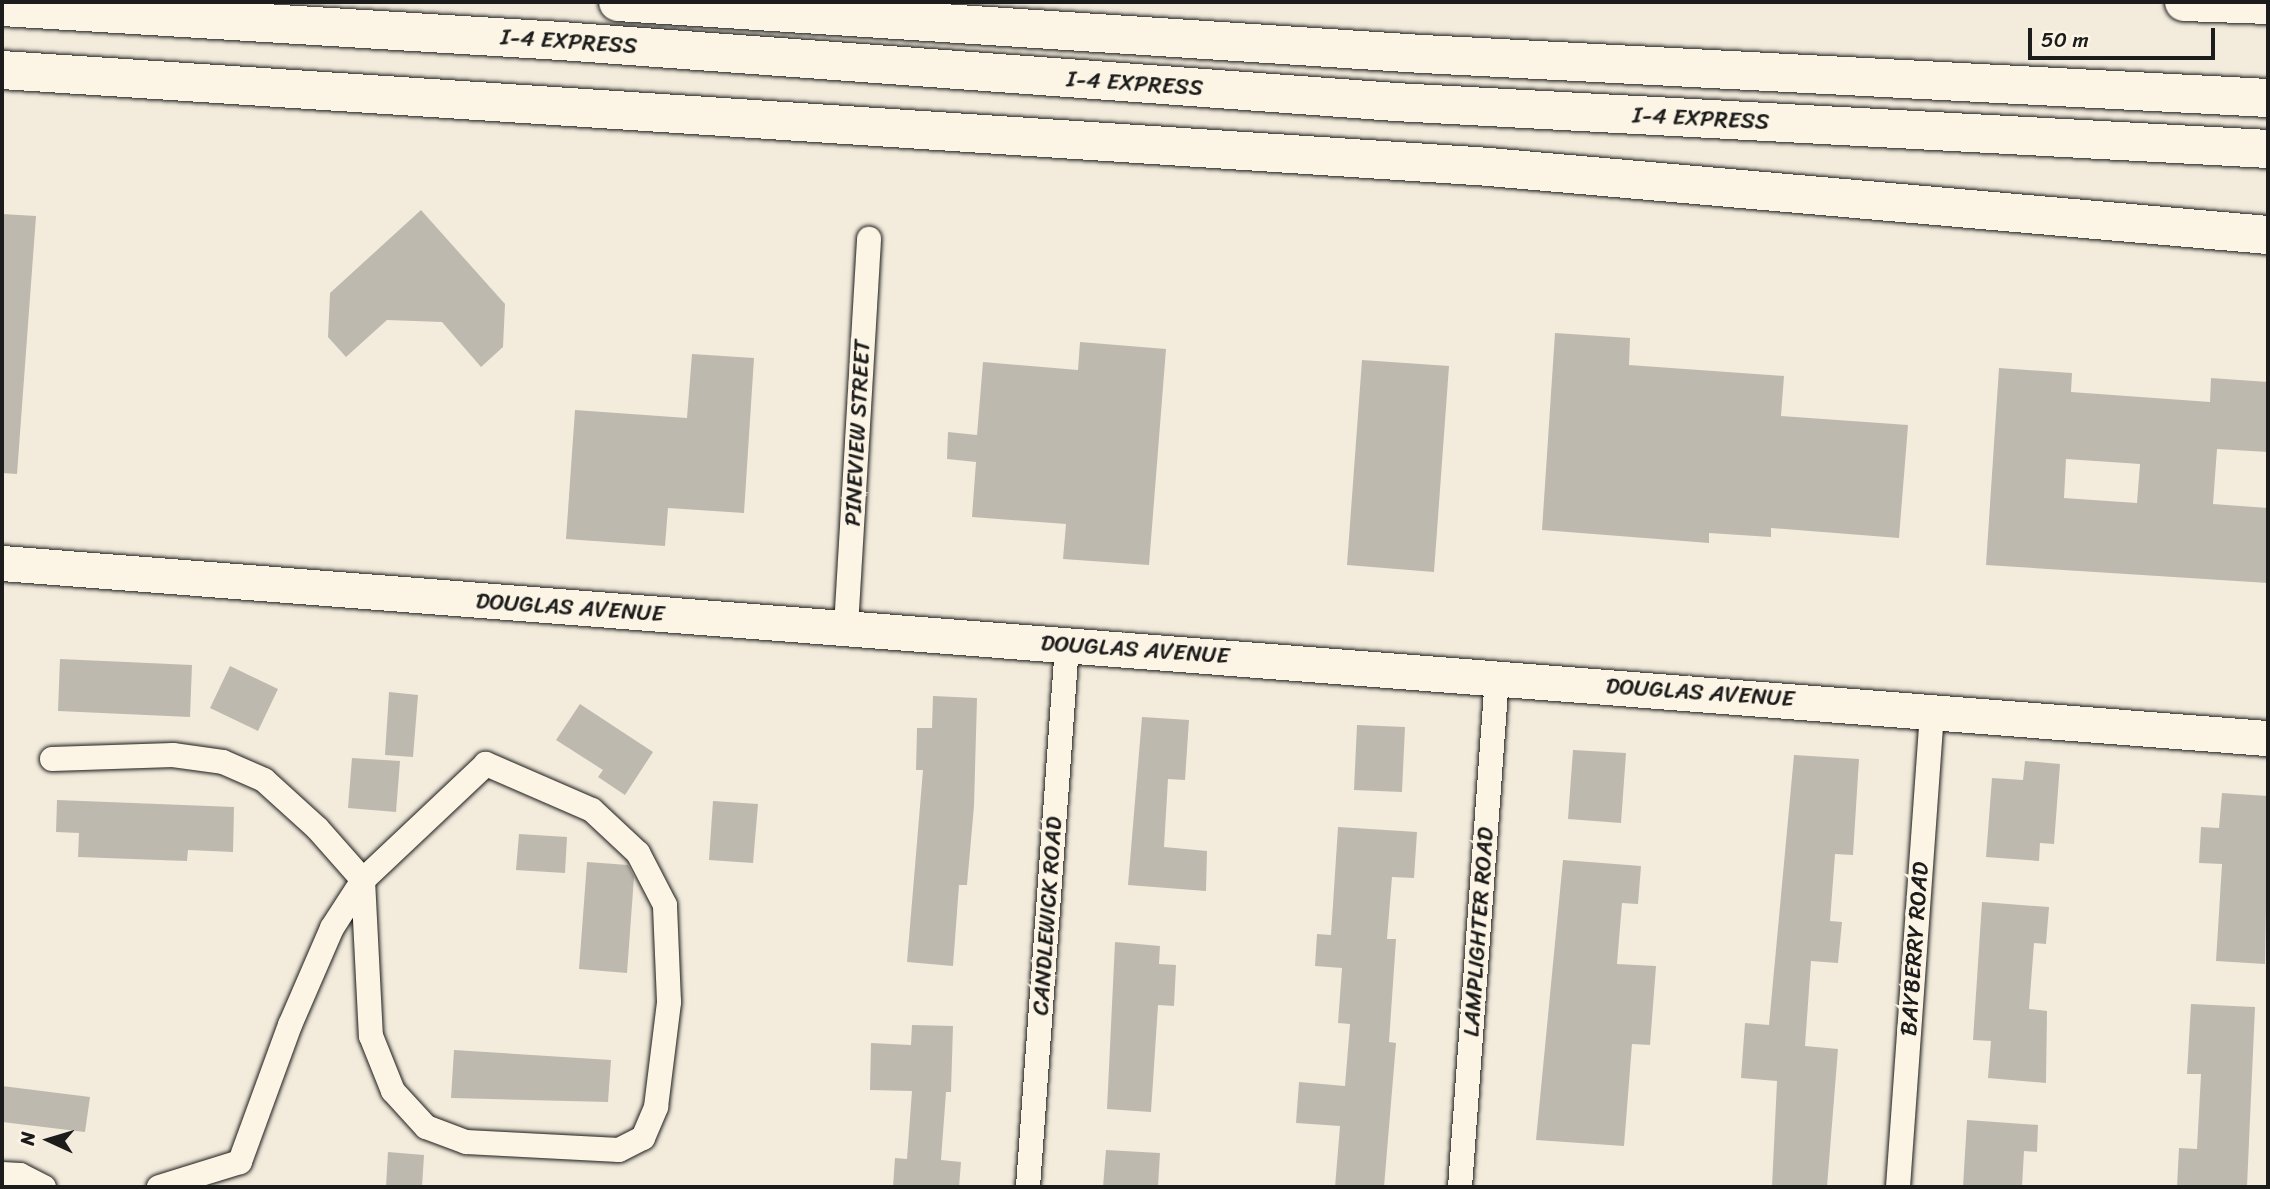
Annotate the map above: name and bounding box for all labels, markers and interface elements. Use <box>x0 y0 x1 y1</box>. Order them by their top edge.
scale bar <box>2032 14 2219 58</box>
text: 50 m <box>2041 21 2089 59</box>
street label: I-4 EXPRESS <box>500 23 638 61</box>
street label: I-4 EXPRESS <box>1066 65 1204 103</box>
street label: I-4 EXPRESS <box>1632 102 1770 136</box>
street label: PINEVIEW STREET <box>839 338 877 528</box>
street label: DOUGLAS AVENUE <box>475 588 665 628</box>
street label: DOUGLAS AVENUE <box>1040 630 1230 670</box>
street label: DOUGLAS AVENUE <box>1605 673 1795 713</box>
street label: CANDLEWICK ROAD <box>1027 816 1069 1016</box>
street label: LAMPLIGHTER ROAD <box>1458 826 1500 1038</box>
street label: BAYBERRY ROAD <box>1895 861 1935 1037</box>
north arrow <box>14 1105 84 1175</box>
text: N <box>11 1131 44 1146</box>

